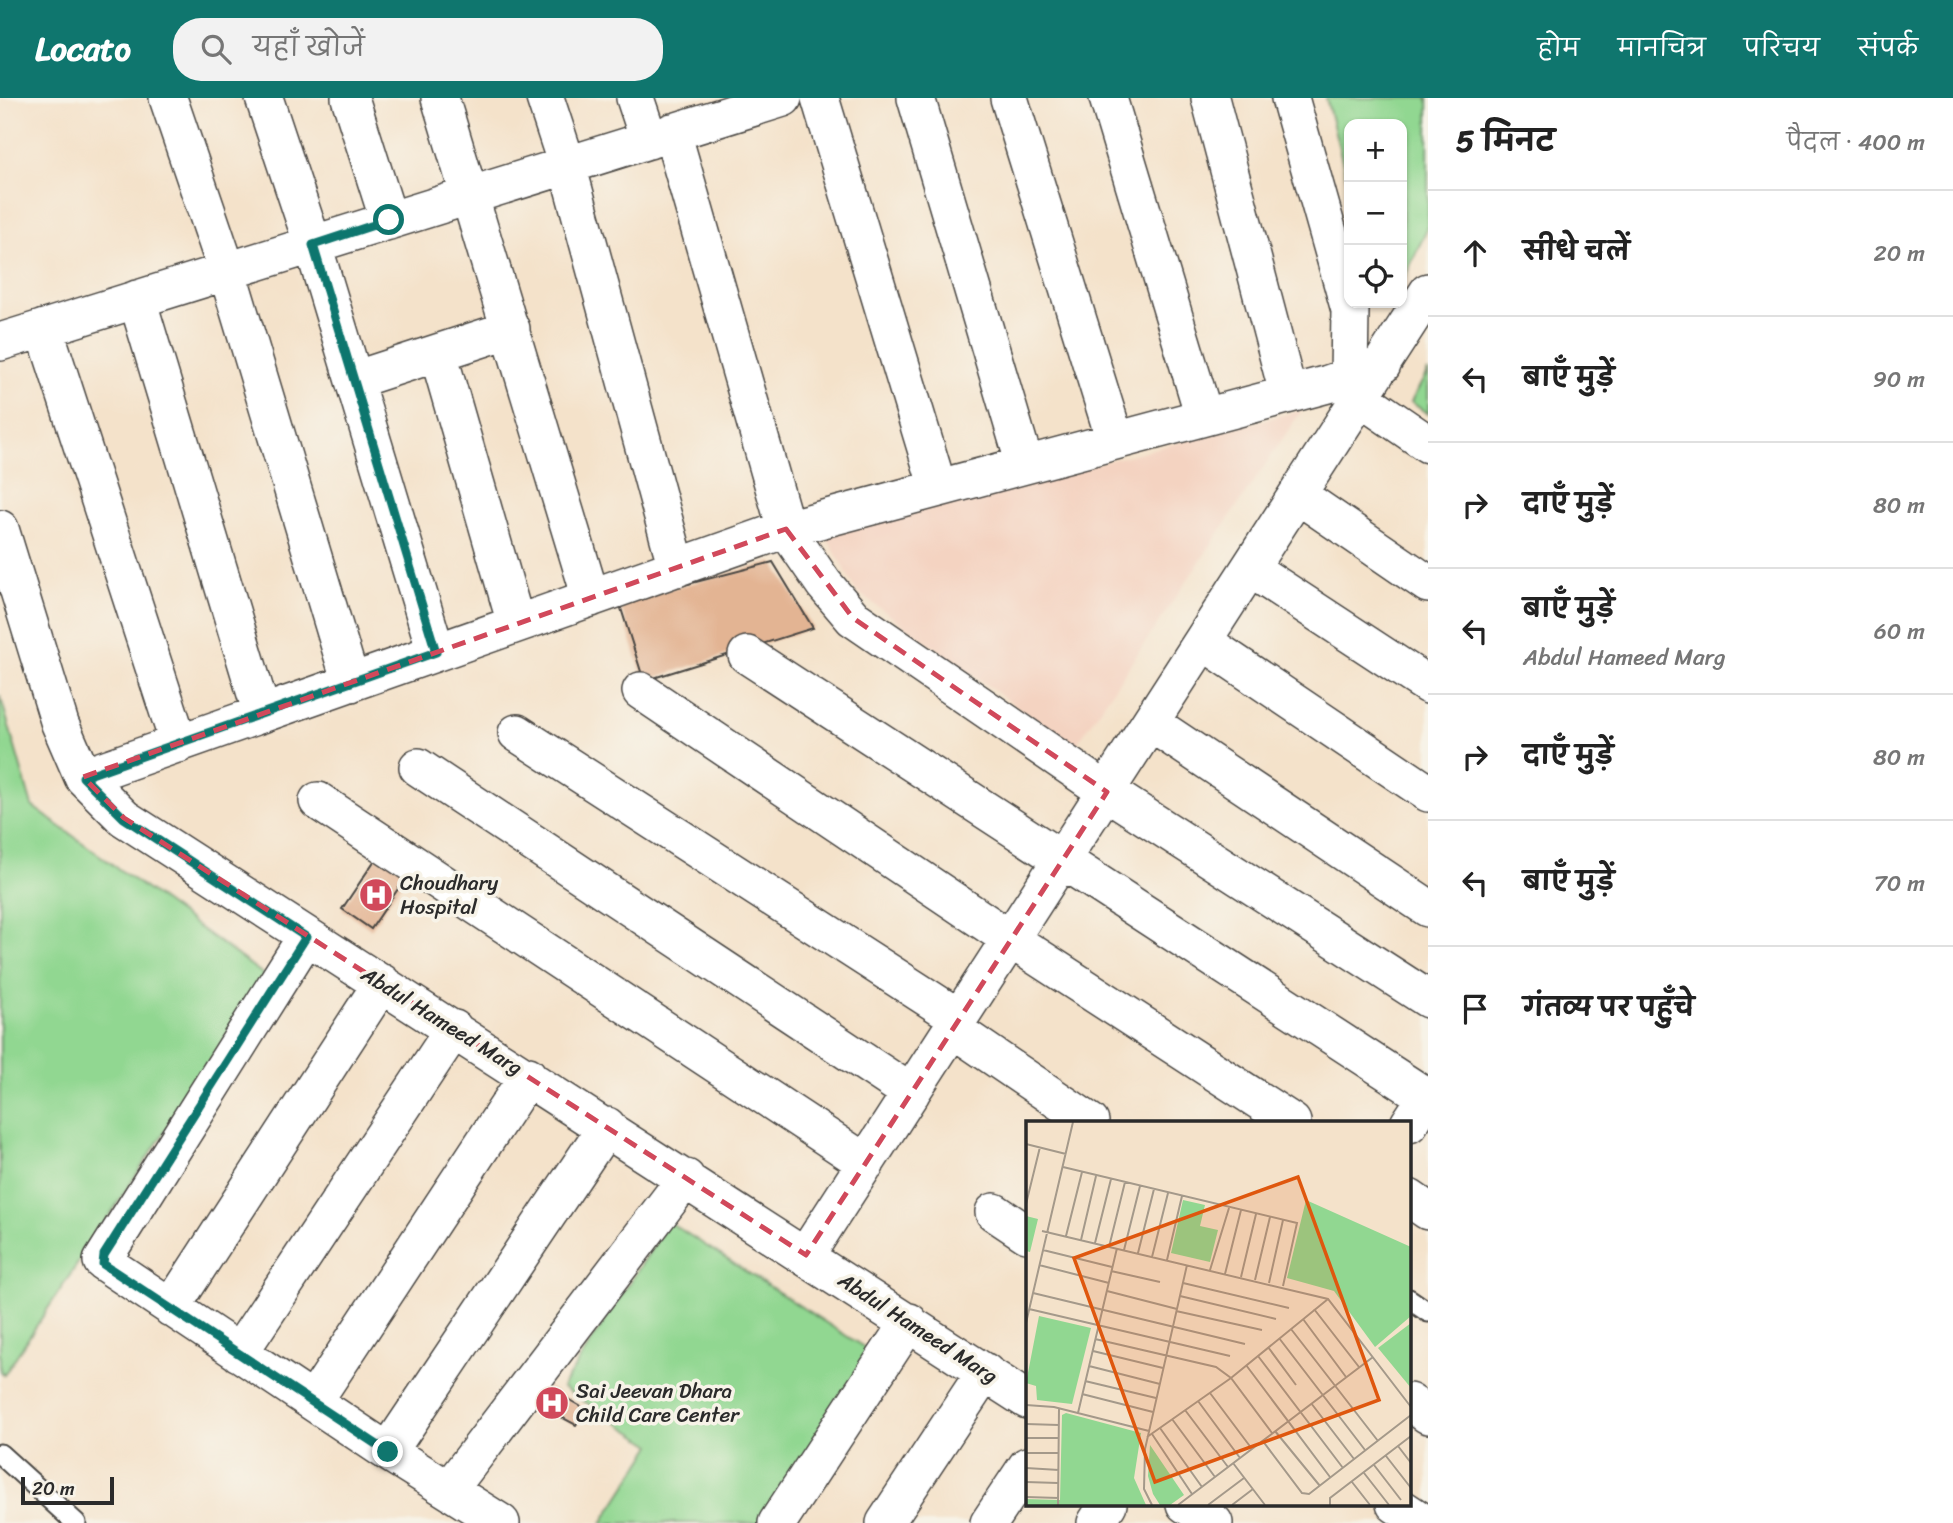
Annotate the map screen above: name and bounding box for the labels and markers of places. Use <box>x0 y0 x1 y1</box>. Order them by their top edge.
place label: Choudhary Hospital <box>400 864 498 926</box>
hospital icon: Choudhary Hospital <box>357 876 395 914</box>
place label: Sai Jeevan Dhara Child Care Center <box>576 1372 740 1434</box>
hospital icon: Sai Jeevan Dhara Child Care Center <box>533 1384 571 1422</box>

